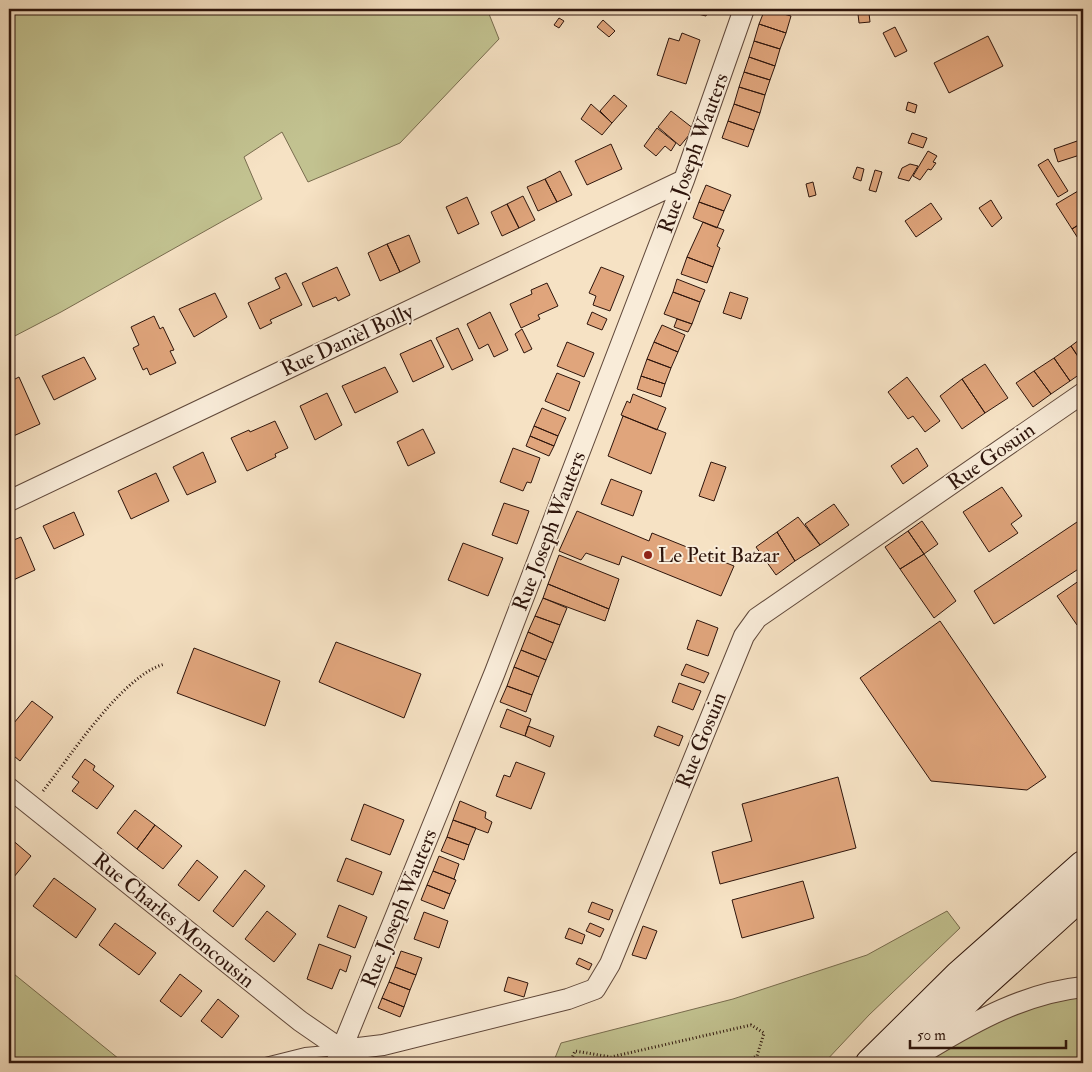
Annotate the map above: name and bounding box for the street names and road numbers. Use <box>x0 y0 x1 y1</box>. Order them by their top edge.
street label: Rue Joseph Wauters <box>652 69 735 237</box>
street label: Rue Danièl Bolly <box>277 298 419 383</box>
street label: Rue Gosuin <box>942 416 1041 496</box>
street label: Rue Joseph Wauters <box>507 448 592 615</box>
street label: Rue Gosuin <box>670 688 733 792</box>
street label: Rue Joseph Wauters <box>355 825 444 991</box>
street label: Rue Charles Moncousin <box>87 847 260 994</box>

